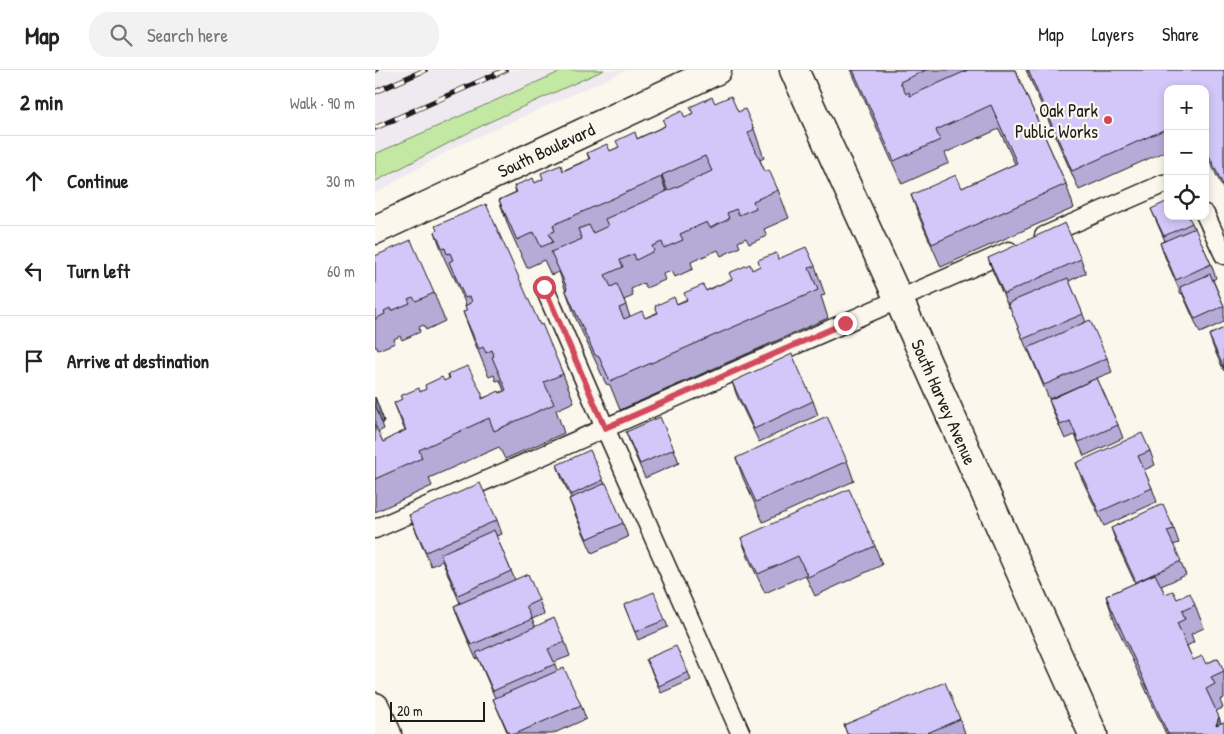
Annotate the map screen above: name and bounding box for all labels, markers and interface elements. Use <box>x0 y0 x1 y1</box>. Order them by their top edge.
search box <box>89 12 439 57</box>
text: Map <box>25 19 59 51</box>
icon: search <box>107 21 135 49</box>
text: Search here <box>147 22 228 48</box>
text: Map <box>1038 22 1064 47</box>
text: Layers <box>1092 22 1134 47</box>
text: Share <box>1162 22 1199 47</box>
map controls <box>1164 85 1209 220</box>
button: + <box>1164 85 1209 130</box>
text: 2 min <box>20 88 63 117</box>
text: Walk · 90 m <box>290 92 355 114</box>
place label: Oak Park Public Works <box>1015 98 1099 144</box>
marker: Oak Park Public Works <box>1102 114 1114 126</box>
street label: South Boulevard <box>493 117 599 183</box>
button: − <box>1164 130 1209 175</box>
icon: ahead <box>20 167 48 195</box>
text: Continue <box>67 168 128 194</box>
text: 30 m <box>326 170 355 192</box>
button: locate <box>1164 175 1209 220</box>
icon: left <box>20 257 48 285</box>
text: Turn left <box>67 258 130 284</box>
text: 60 m <box>327 260 355 282</box>
route start <box>533 276 556 299</box>
route end <box>834 312 857 335</box>
street label: South Harvey Avenue <box>905 335 983 469</box>
icon: arrive <box>20 347 48 375</box>
text: Arrive at destination <box>67 348 209 374</box>
scale bar <box>390 699 485 722</box>
text: 20 m <box>397 701 423 720</box>

